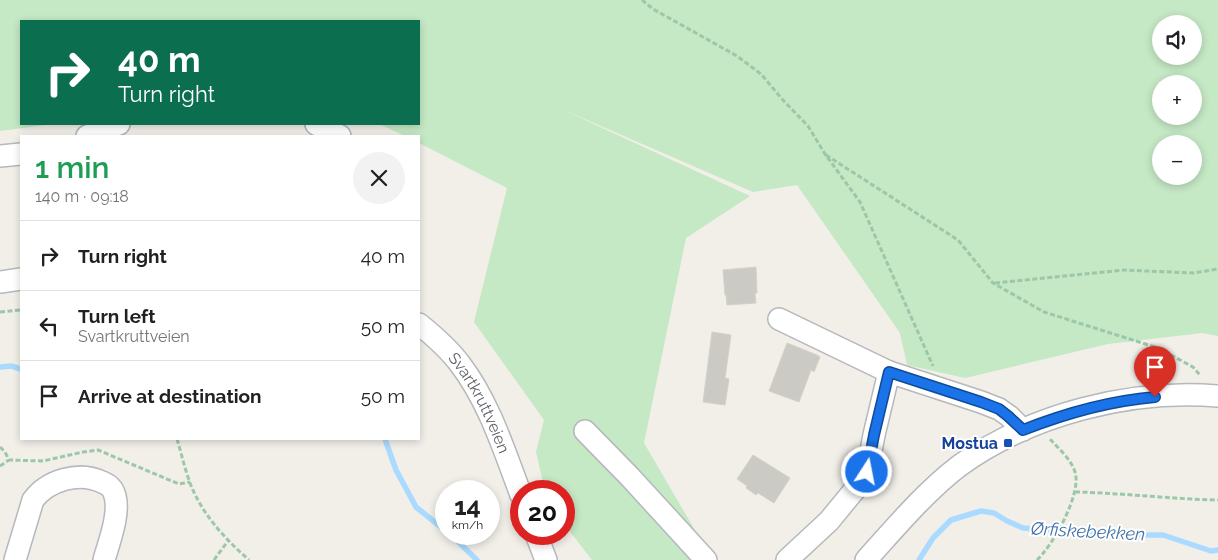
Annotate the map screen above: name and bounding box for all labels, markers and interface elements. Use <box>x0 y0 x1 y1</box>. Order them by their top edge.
map controls <box>1152 15 1202 185</box>
button: sound <box>1152 15 1202 65</box>
text: 40 m <box>118 39 200 80</box>
icon: right <box>35 40 100 105</box>
button: + <box>1152 75 1202 125</box>
text: Turn right <box>118 81 215 107</box>
button: − <box>1152 135 1202 185</box>
text: 1 min <box>35 150 110 185</box>
button: close <box>353 152 405 204</box>
text: 140 m · 09:18 <box>35 187 129 206</box>
icon: right <box>35 242 63 270</box>
text: Turn right <box>78 245 167 267</box>
text: 40 m <box>361 245 405 267</box>
text: Turn left <box>78 305 155 327</box>
icon: left <box>35 312 63 340</box>
text: 50 m <box>361 315 405 337</box>
text: Svartkruttveien <box>78 327 190 346</box>
pin <box>1134 346 1176 397</box>
street label: Svartkruttveien <box>445 348 514 456</box>
icon: arrive <box>1141 353 1169 381</box>
icon: arrive <box>35 382 63 410</box>
text: Arrive at destination <box>78 385 262 407</box>
text: 50 m <box>361 385 405 407</box>
place label: Mostua <box>942 434 998 453</box>
marker: Mostua <box>1002 437 1014 449</box>
position arrow <box>840 445 892 497</box>
speed limit sign: 20 <box>510 480 575 545</box>
text: 14 <box>454 491 481 521</box>
text: km/h <box>452 518 483 532</box>
water label: Ørfiskebekken <box>1030 518 1146 544</box>

